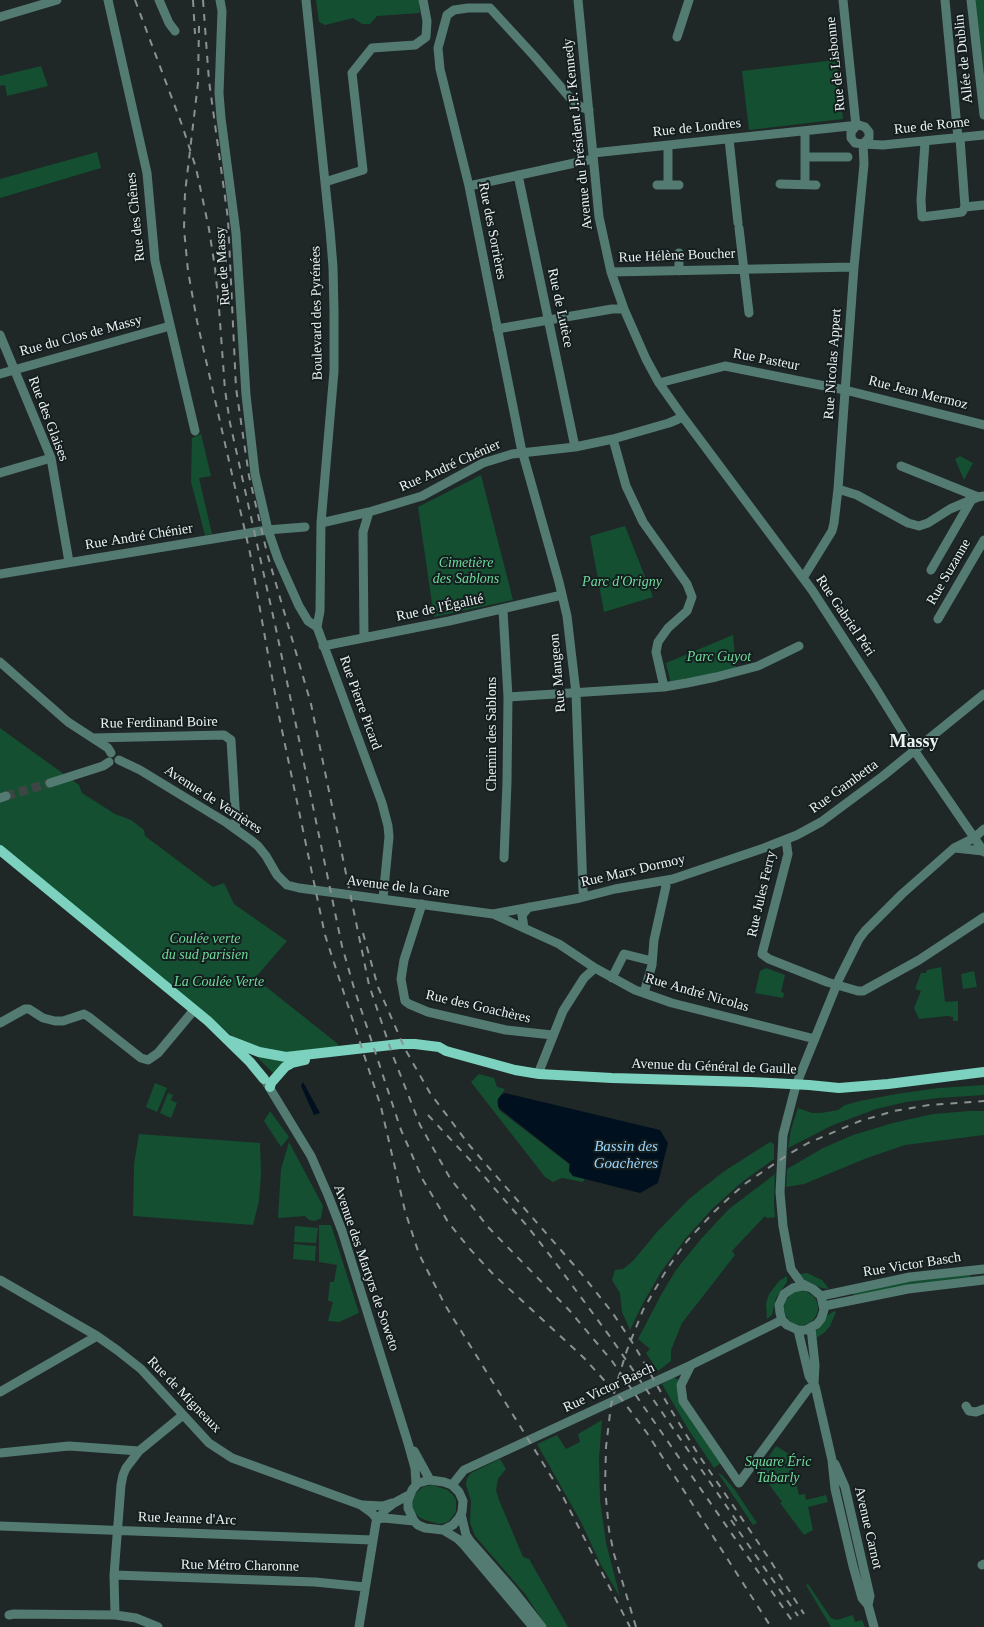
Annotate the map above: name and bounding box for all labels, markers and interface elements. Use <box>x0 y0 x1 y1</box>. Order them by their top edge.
street label: Allée de Dublin <box>951 14 977 104</box>
street label: Rue de Lisbonne <box>823 16 849 112</box>
street label: Avenue du Président J.F. Kennedy <box>560 38 596 230</box>
street label: Rue de Rome <box>893 114 971 138</box>
street label: Rue de Londres <box>652 115 742 141</box>
street label: Rue des Chênes <box>123 172 149 262</box>
street label: Rue des Sorrières <box>474 181 510 281</box>
street label: Rue de Massy <box>212 226 234 306</box>
street label: Boulevard des Pyrénées <box>307 246 327 380</box>
street label: Rue Hélène Boucher <box>618 246 736 266</box>
street label: Rue de Lutèce <box>543 267 577 349</box>
street label: Rue Nicolas Appert <box>821 308 845 420</box>
street label: Rue du Clos de Massy <box>18 312 144 360</box>
street label: Rue Pasteur <box>731 345 801 375</box>
street label: Rue Jean Mermoz <box>867 373 969 413</box>
street label: Rue des Glaises <box>24 374 72 464</box>
street label: Rue André Chénier <box>397 436 503 496</box>
street label: Rue André Chénier <box>84 520 194 554</box>
street label: Rue Suzanne <box>923 536 975 608</box>
park label: Cimetière des Sablons <box>433 555 499 588</box>
street label: Rue Gabriel Péri <box>812 572 878 660</box>
park label: Parc d'Origny <box>582 574 662 590</box>
street label: Rue de l'Égalité <box>395 591 485 625</box>
street label: Rue Mangeon <box>546 633 570 713</box>
park label: Parc Guyot <box>687 649 751 665</box>
street label: Rue Pierre Picard <box>335 654 385 752</box>
street label: Chemin des Sablons <box>484 677 500 791</box>
street label: Rue Ferdinand Boire <box>100 714 218 732</box>
district label: Massy <box>890 731 938 753</box>
street label: Rue Gambetta <box>807 757 881 817</box>
street label: Avenue de Verrières <box>161 762 265 838</box>
street label: Rue Jules Ferry <box>744 849 780 939</box>
street label: Rue Marx Dormoy <box>579 851 687 891</box>
street label: Avenue de la Gare <box>346 872 450 902</box>
park label: Coulée verte du sud parisien <box>162 931 248 964</box>
street label: Rue André Nicolas <box>643 970 751 1016</box>
park label: La Coulée Verte <box>174 974 264 990</box>
street label: Rue des Goachères <box>424 987 532 1027</box>
street label: Avenue du Général de Gaulle <box>631 1056 797 1078</box>
water label: Bassin des Goachères <box>594 1138 658 1173</box>
street label: Avenue des Martyrs de Soweto <box>330 1183 402 1353</box>
street label: Rue Victor Basch <box>862 1249 962 1281</box>
street label: Rue de Migneaux <box>143 1353 225 1437</box>
street label: Rue Victor Basch <box>561 1360 657 1416</box>
park label: Square Éric Tabarly <box>745 1454 811 1486</box>
street label: Avenue Carnot <box>850 1485 886 1571</box>
street label: Rue Jeanne d'Arc <box>138 1509 236 1529</box>
street label: Rue Métro Charonne <box>181 1557 299 1575</box>

